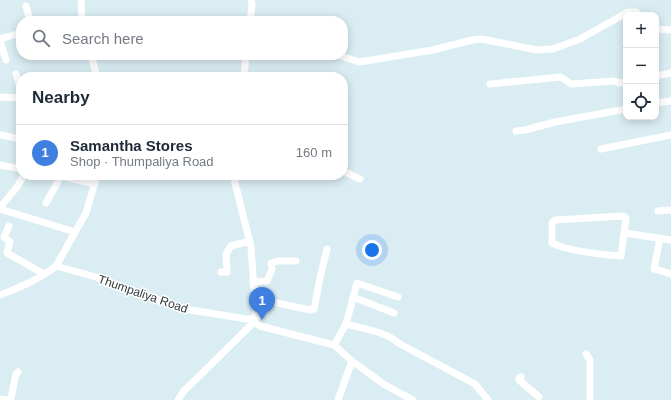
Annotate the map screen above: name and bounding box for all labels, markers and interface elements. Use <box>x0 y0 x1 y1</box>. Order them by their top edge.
map controls <box>623 12 659 120</box>
button: + <box>623 12 659 48</box>
search box <box>16 16 348 60</box>
icon: search <box>30 27 52 49</box>
text: Search here <box>62 30 144 47</box>
button: − <box>623 48 659 84</box>
button: locate <box>623 84 659 120</box>
text: Nearby <box>32 88 90 107</box>
text: Samantha Stores <box>70 137 193 154</box>
text: 1 <box>41 145 49 160</box>
text: 160 m <box>296 145 332 160</box>
text: Shop · Thumpaliya Road <box>70 154 214 169</box>
your location <box>362 240 382 260</box>
street label: Thumpaliya Road <box>96 272 190 316</box>
pin: 1 <box>249 287 275 320</box>

